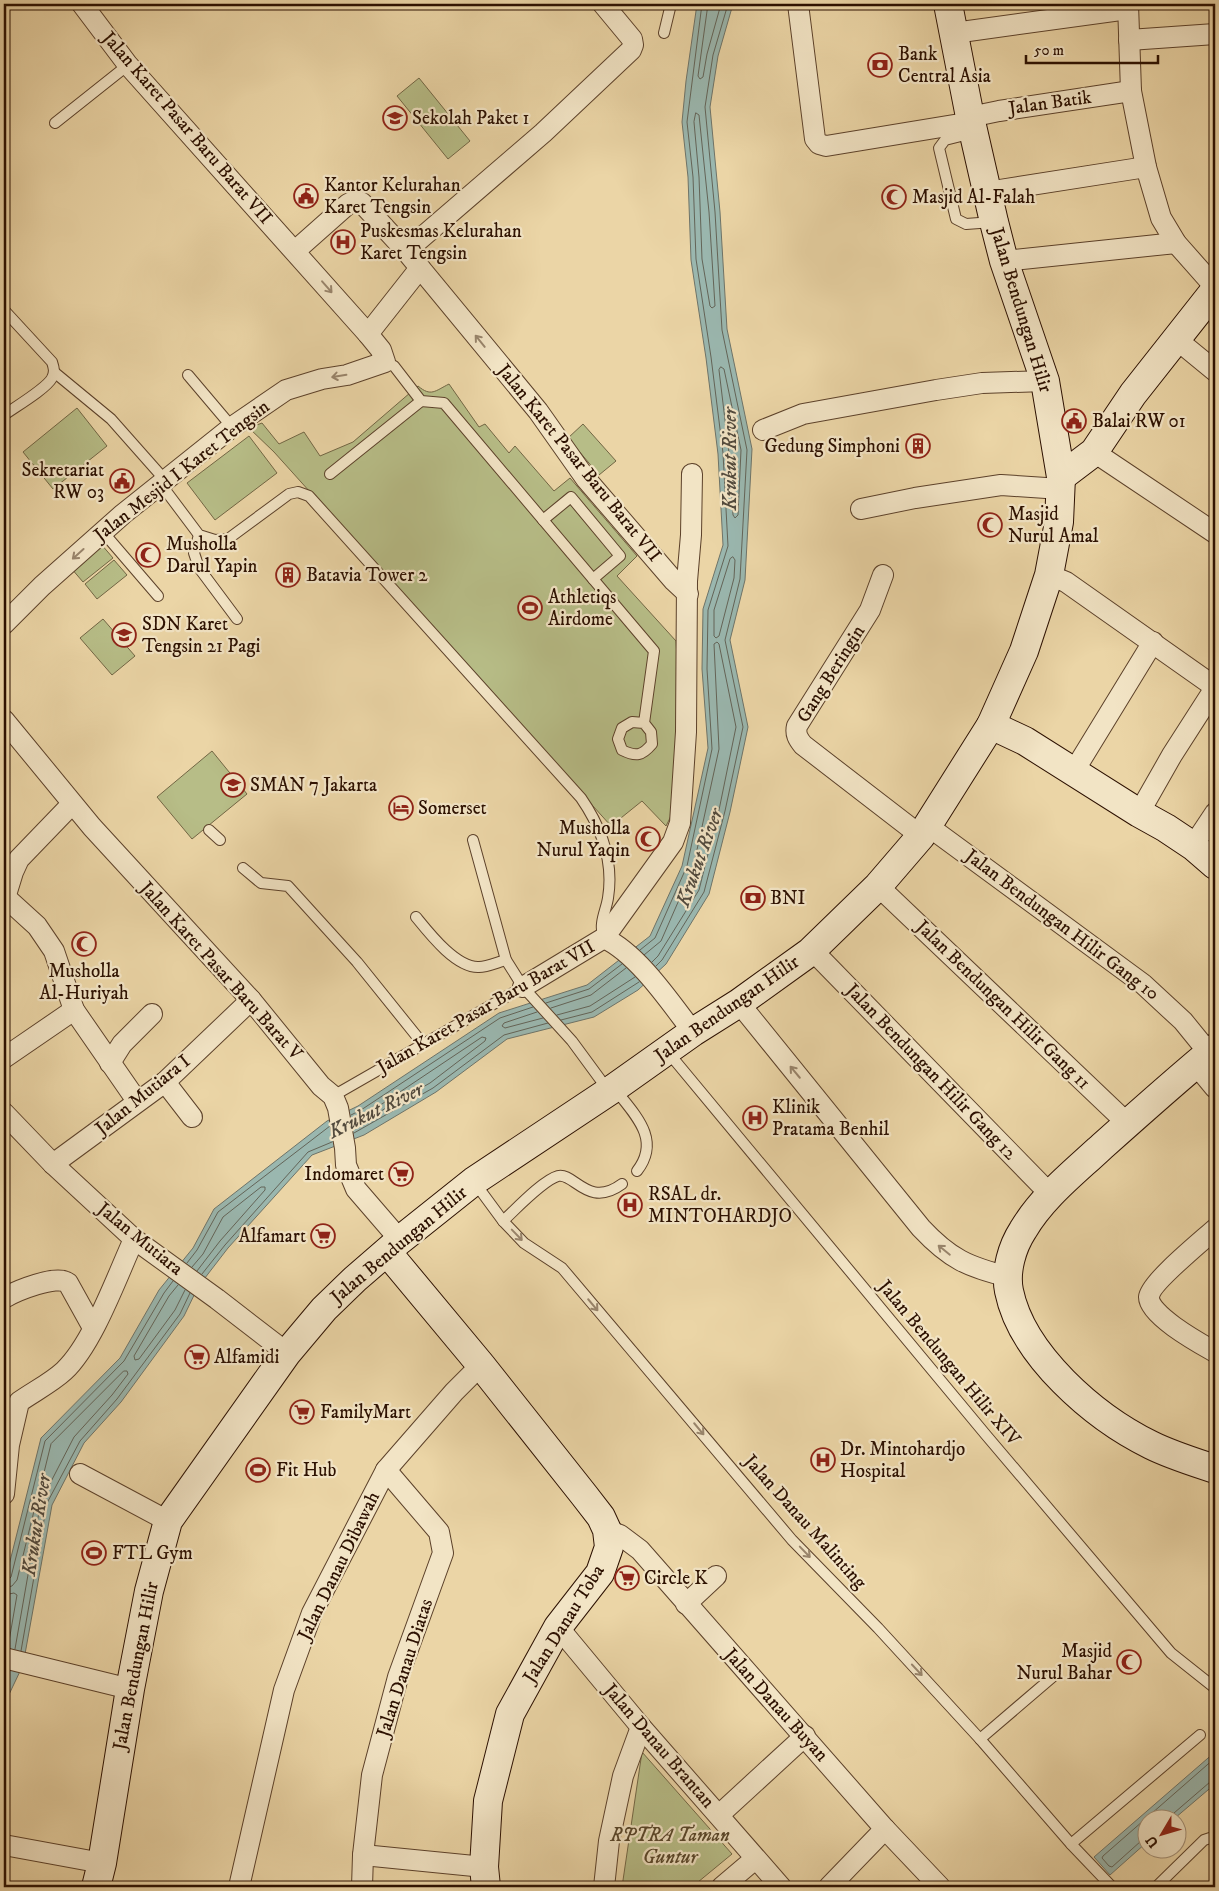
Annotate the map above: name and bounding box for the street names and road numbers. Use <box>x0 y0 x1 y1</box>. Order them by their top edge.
street label: Jalan Karet Pasar Baru Barat VII <box>96 25 277 229</box>
street label: Jalan Batik <box>1005 86 1094 120</box>
street label: Jalan Bendungan Hilir <box>984 223 1057 395</box>
street label: Jalan Karet Pasar Baru Barat VII <box>491 358 666 567</box>
street label: Jalan Mesjid I Karet Tengsin <box>88 395 274 548</box>
street label: Gang Beringin <box>792 621 870 727</box>
street label: Jalan Bendungan Hilir Gang 10 <box>959 843 1164 1006</box>
street label: Jalan Karet Pasar Baru Barat V <box>133 876 308 1066</box>
street label: Jalan Bendungan Hilir Gang 11 <box>909 914 1095 1095</box>
street label: Jalan Karet Pasar Baru Barat VII <box>371 935 599 1080</box>
street label: Jalan Bendungan Hilir <box>649 950 804 1069</box>
street label: Jalan Bendungan Hilir Gang 12 <box>839 978 1022 1165</box>
street label: Jalan Mutiara I <box>89 1050 195 1142</box>
street label: Jalan Bendungan Hilir <box>324 1181 472 1310</box>
street label: Jalan Mutiara <box>91 1196 187 1281</box>
street label: Jalan Bendungan Hilir XIV <box>872 1274 1026 1451</box>
street label: Jalan Danau Malinting <box>737 1449 872 1594</box>
street label: Jalan Danau Dibawah <box>292 1488 385 1646</box>
street label: Jalan Danau Toba <box>517 1561 610 1689</box>
street label: Jalan Bendungan Hilir <box>108 1580 164 1754</box>
street label: Jalan Danau Diatas <box>371 1596 438 1742</box>
street label: Jalan Danau Buyan <box>718 1642 833 1767</box>
street label: Jalan Danau Brantan <box>597 1678 719 1813</box>

